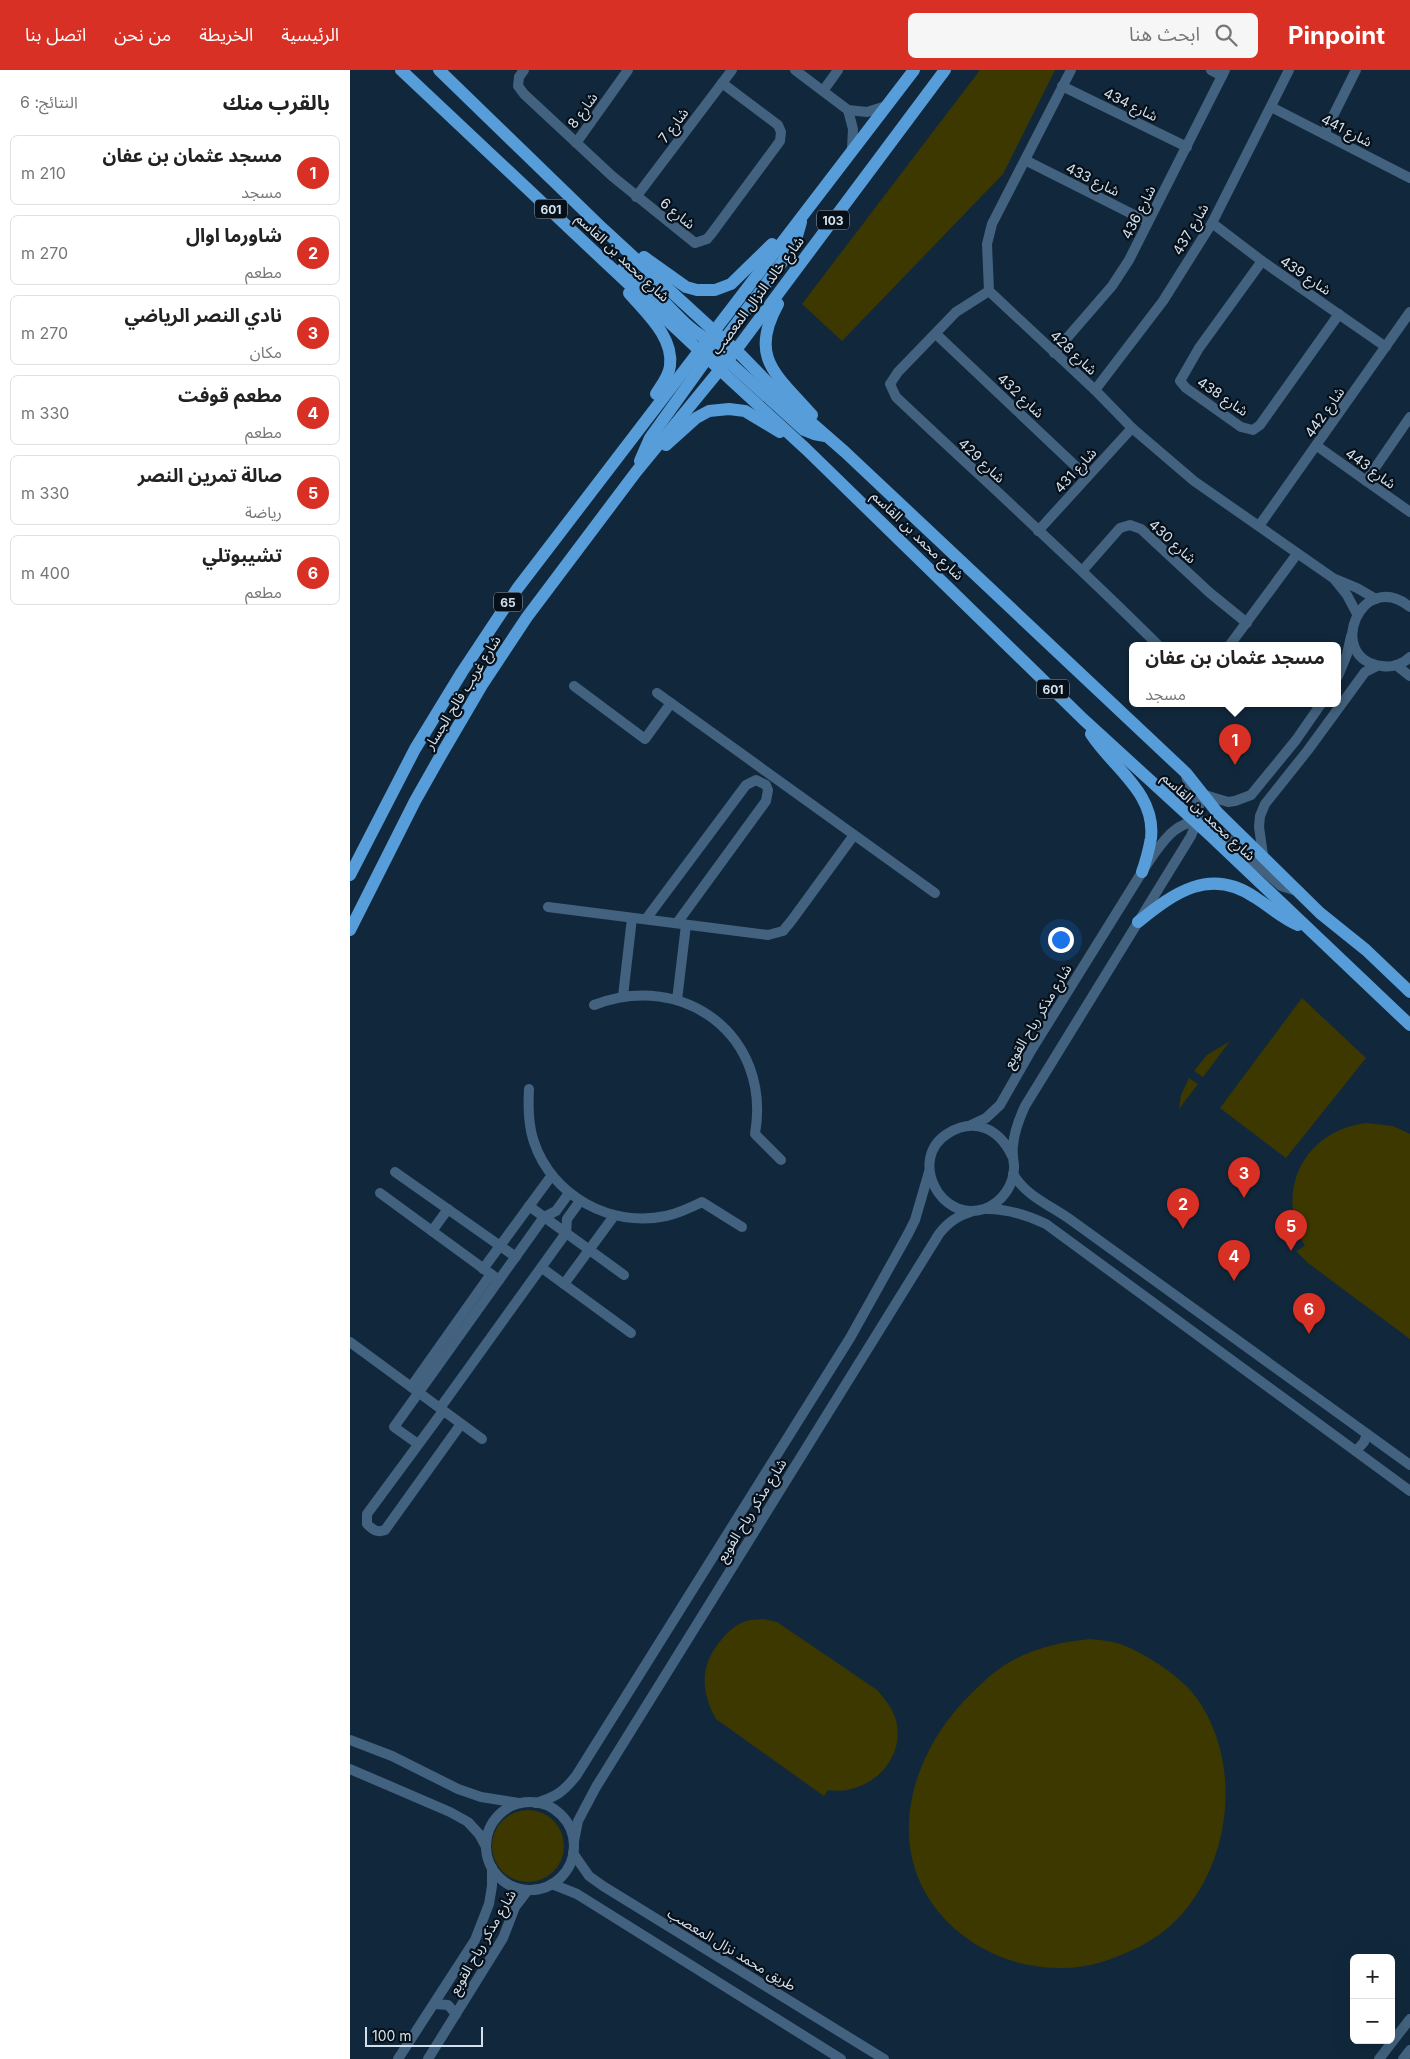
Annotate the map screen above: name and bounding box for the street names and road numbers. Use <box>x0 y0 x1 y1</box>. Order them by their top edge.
street label: شارع 434 <box>1100 84 1161 127</box>
street label: شارع 8 <box>563 89 603 133</box>
street label: شارع 7 <box>654 104 694 148</box>
street label: شارع 441 <box>1317 110 1375 153</box>
street label: شارع 433 <box>1062 159 1123 202</box>
street label: شارع 436 <box>1117 182 1161 243</box>
street label: شارع 6 <box>655 194 699 235</box>
road number: 601 <box>535 200 567 218</box>
street label: شارع 437 <box>1168 200 1214 259</box>
street label: شارع محمد بن القاسم <box>571 209 673 307</box>
road number: 103 <box>817 210 849 230</box>
street label: شارع خالد النزال المعصب <box>707 233 809 359</box>
street label: شارع 439 <box>1276 252 1335 301</box>
street label: شارع 428 <box>1045 326 1101 380</box>
street label: شارع 432 <box>992 369 1048 423</box>
street label: شارع 438 <box>1193 373 1252 422</box>
street label: شارع 442 <box>1300 383 1350 442</box>
street label: شارع 429 <box>953 434 1009 488</box>
street label: شارع 431 <box>1050 444 1102 498</box>
street label: شارع 443 <box>1341 444 1399 494</box>
street label: شارع محمد بن القاسم <box>866 487 968 586</box>
street label: شارع 430 <box>1144 515 1200 569</box>
road number: 65 <box>494 592 522 612</box>
street label: شارع غريب فالح الجسار <box>420 632 506 754</box>
road number: 601 <box>1037 680 1069 698</box>
street label: شارع محمد بن القاسم <box>1157 768 1259 866</box>
street label: شارع مذكر رباح القوبع <box>999 961 1077 1073</box>
street label: شارع مذكر رباح القوبع <box>712 1455 792 1566</box>
street label: شارع مذكر رباح القوبع <box>445 1886 522 1999</box>
street label: طريق محمد نزال المعصب <box>664 1904 799 1996</box>

